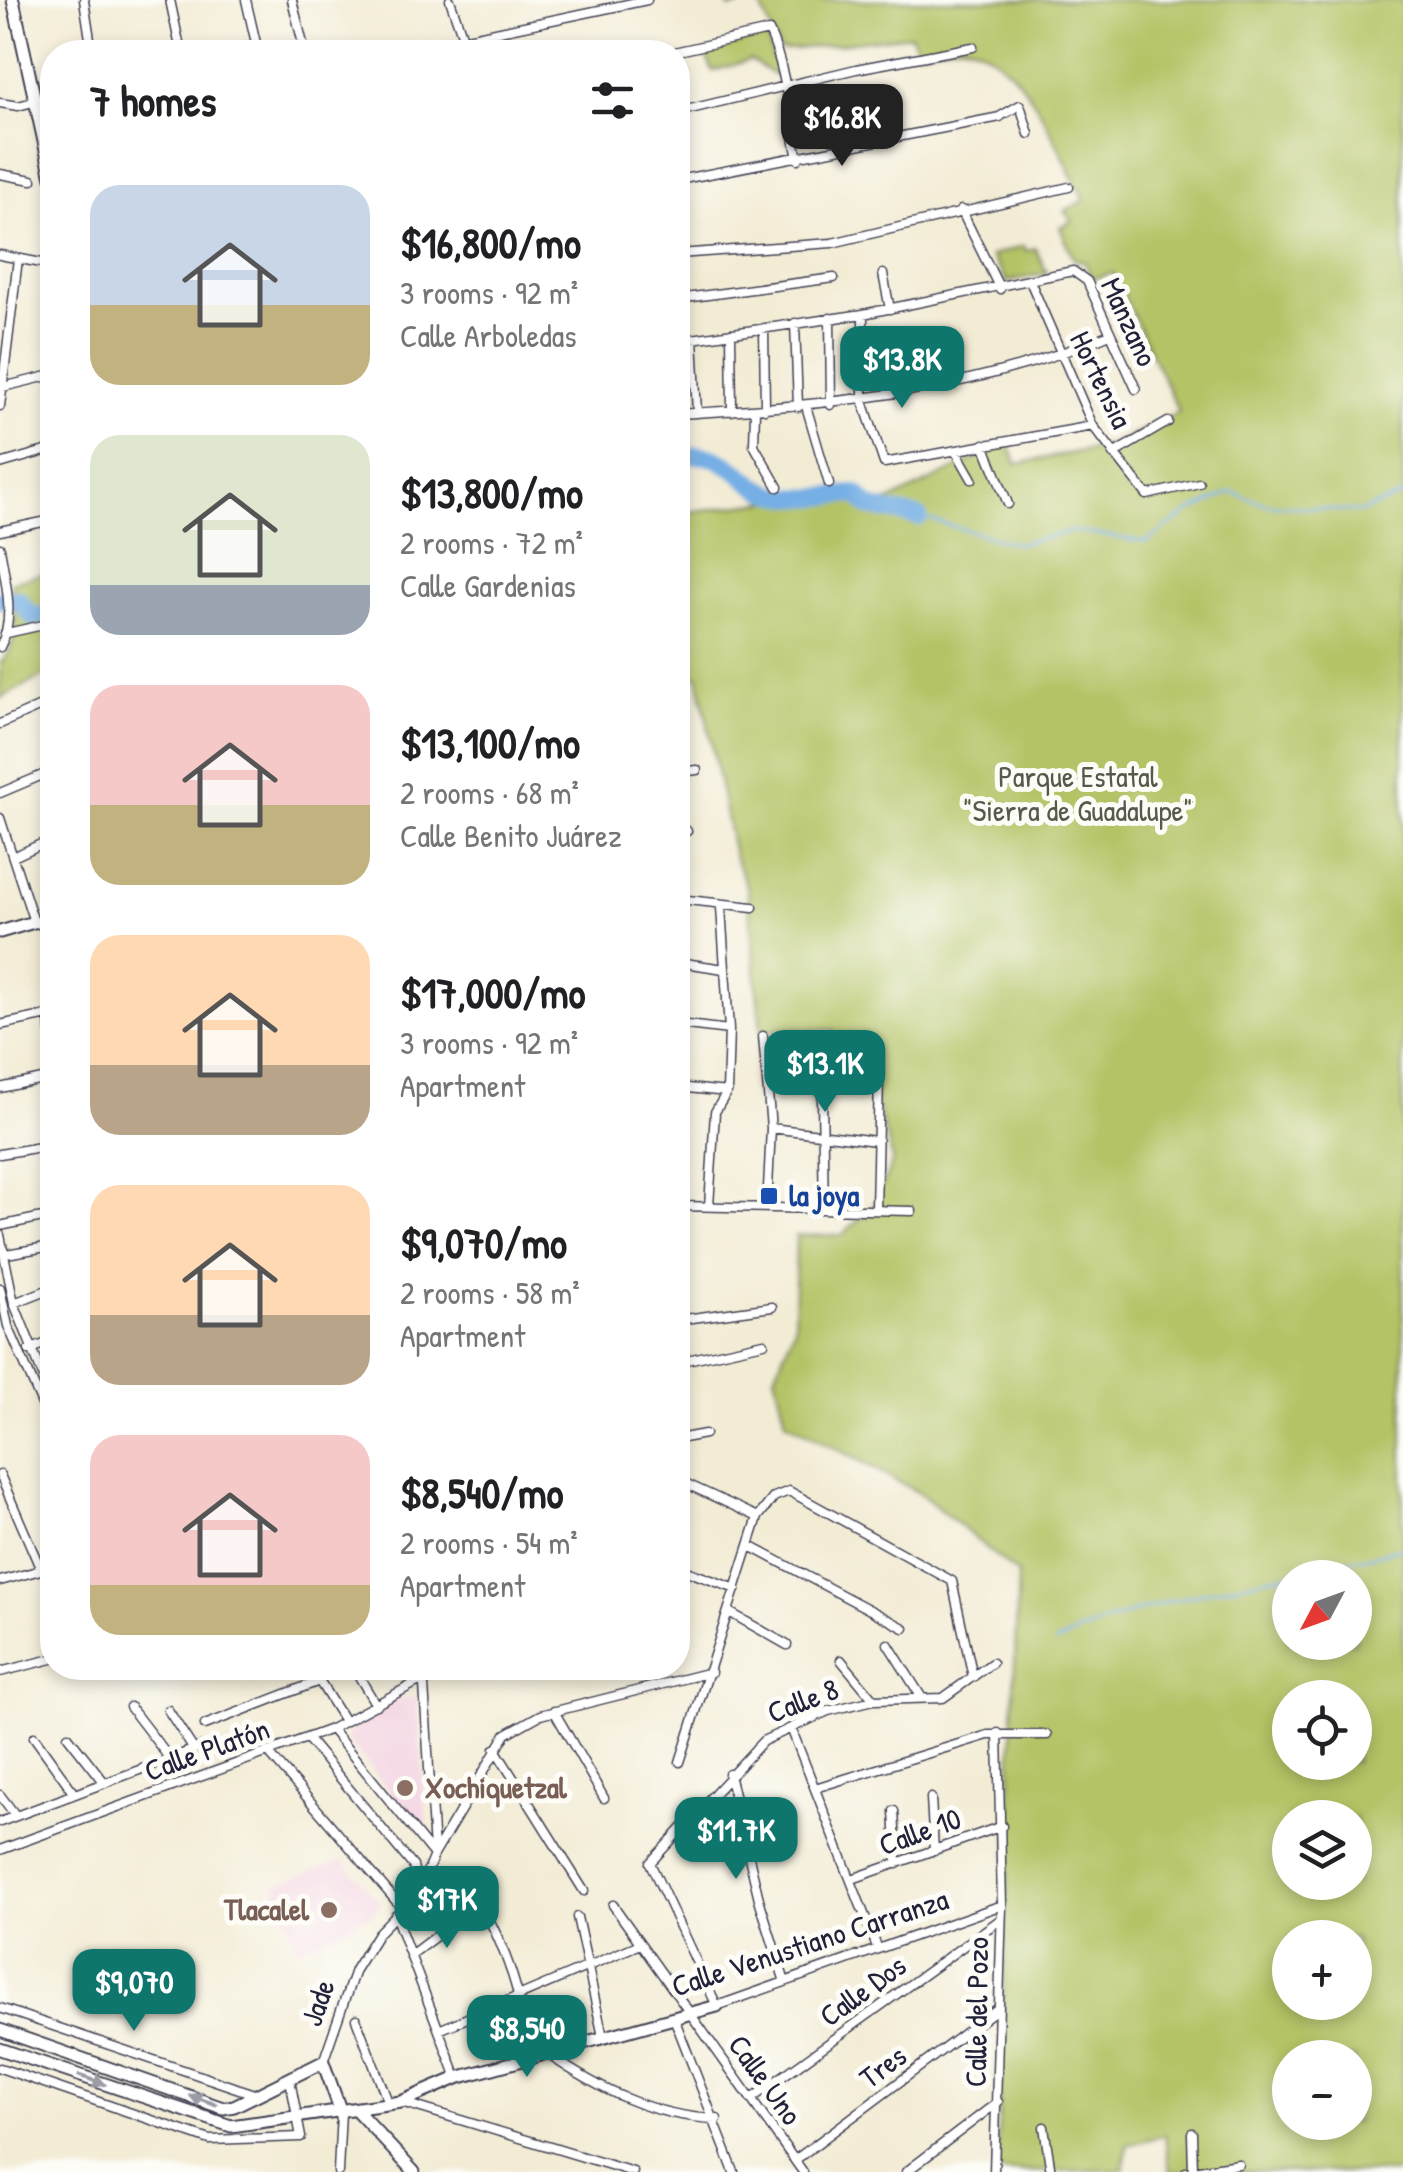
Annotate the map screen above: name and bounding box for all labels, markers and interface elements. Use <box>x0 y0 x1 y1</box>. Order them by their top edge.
text: 7 homes <box>90 72 216 129</box>
icon: filters <box>585 73 640 128</box>
pin: $16.8K <box>761 84 923 169</box>
text: $16.8K <box>803 95 881 138</box>
text: $16,800/mo <box>400 214 581 271</box>
icon: home <box>170 225 290 345</box>
text: 3 rooms · 92 m² <box>400 271 578 314</box>
street label: Manzano <box>1092 271 1168 372</box>
text: Calle Arboledas <box>400 314 577 357</box>
street label: Hortensia <box>1061 324 1143 435</box>
pin: $13.8K <box>821 326 983 411</box>
text: $13.8K <box>862 337 942 380</box>
text: $13,800/mo <box>400 464 583 521</box>
icon: home <box>170 475 290 595</box>
text: 2 rooms · 72 m² <box>400 521 583 564</box>
text: Calle Gardenias <box>400 564 576 607</box>
text: $13,100/mo <box>400 714 580 771</box>
icon: home <box>170 725 290 845</box>
park label: Parque Estatal "Sierra de Guadalupe" <box>963 756 1193 830</box>
text: 2 rooms · 68 m² <box>400 771 579 814</box>
text: Calle Benito Juárez <box>400 814 622 857</box>
text: $17,000/mo <box>400 964 586 1021</box>
icon: home <box>170 975 290 1095</box>
text: 3 rooms · 92 m² <box>400 1021 578 1064</box>
pin: $13.1K <box>744 1030 906 1115</box>
text: $13.1K <box>786 1041 864 1084</box>
text: Apartment <box>400 1064 525 1107</box>
place label: la joya <box>789 1175 859 1216</box>
marker: la joya <box>758 1185 780 1207</box>
text: $9,070/mo <box>400 1214 567 1271</box>
icon: home <box>170 1225 290 1345</box>
text: 2 rooms · 58 m² <box>400 1271 580 1314</box>
text: Apartment <box>400 1314 525 1357</box>
text: $8,540/mo <box>400 1464 564 1521</box>
icon: home <box>170 1475 290 1595</box>
text: 2 rooms · 54 m² <box>400 1521 578 1564</box>
north arrow <box>1272 1560 1372 1660</box>
map controls <box>1272 1560 1372 2140</box>
text: Apartment <box>400 1564 525 1607</box>
street label: Calle 8 <box>761 1668 844 1732</box>
button: locate <box>1272 1680 1372 1780</box>
street label: Calle Platón <box>139 1708 275 1790</box>
place label: Xochiquetzal <box>425 1767 568 1808</box>
marker: Xochiquetzal <box>394 1777 416 1799</box>
pin: $11.7K <box>655 1797 817 1882</box>
street label: Calle 10 <box>873 1798 966 1864</box>
button: layers <box>1272 1800 1372 1900</box>
text: $11.7K <box>697 1808 775 1851</box>
pin: $17K <box>388 1866 506 1951</box>
text: $17K <box>417 1877 477 1920</box>
street label: Calle Venustiano Carranza <box>666 1878 953 2006</box>
place label: Tlacalel <box>223 1889 310 1929</box>
marker: Tlacalel <box>318 1899 340 1921</box>
button: + <box>1272 1920 1372 2020</box>
street label: Calle del Pozo <box>955 1937 997 2087</box>
street label: Calle Dos <box>811 1945 914 2035</box>
pin: $9,070 <box>53 1949 215 2034</box>
text: $9,070 <box>95 1960 173 2003</box>
street label: Jade <box>291 1974 344 2031</box>
pin: $8,540 <box>446 1995 608 2080</box>
text: $8,540 <box>489 2006 565 2049</box>
street label: Calle Uno <box>720 2026 812 2132</box>
street label: Tres <box>851 2035 914 2097</box>
button: − <box>1272 2040 1372 2140</box>
one-way arrow <box>78 2073 108 2088</box>
one-way arrow <box>187 2092 217 2107</box>

